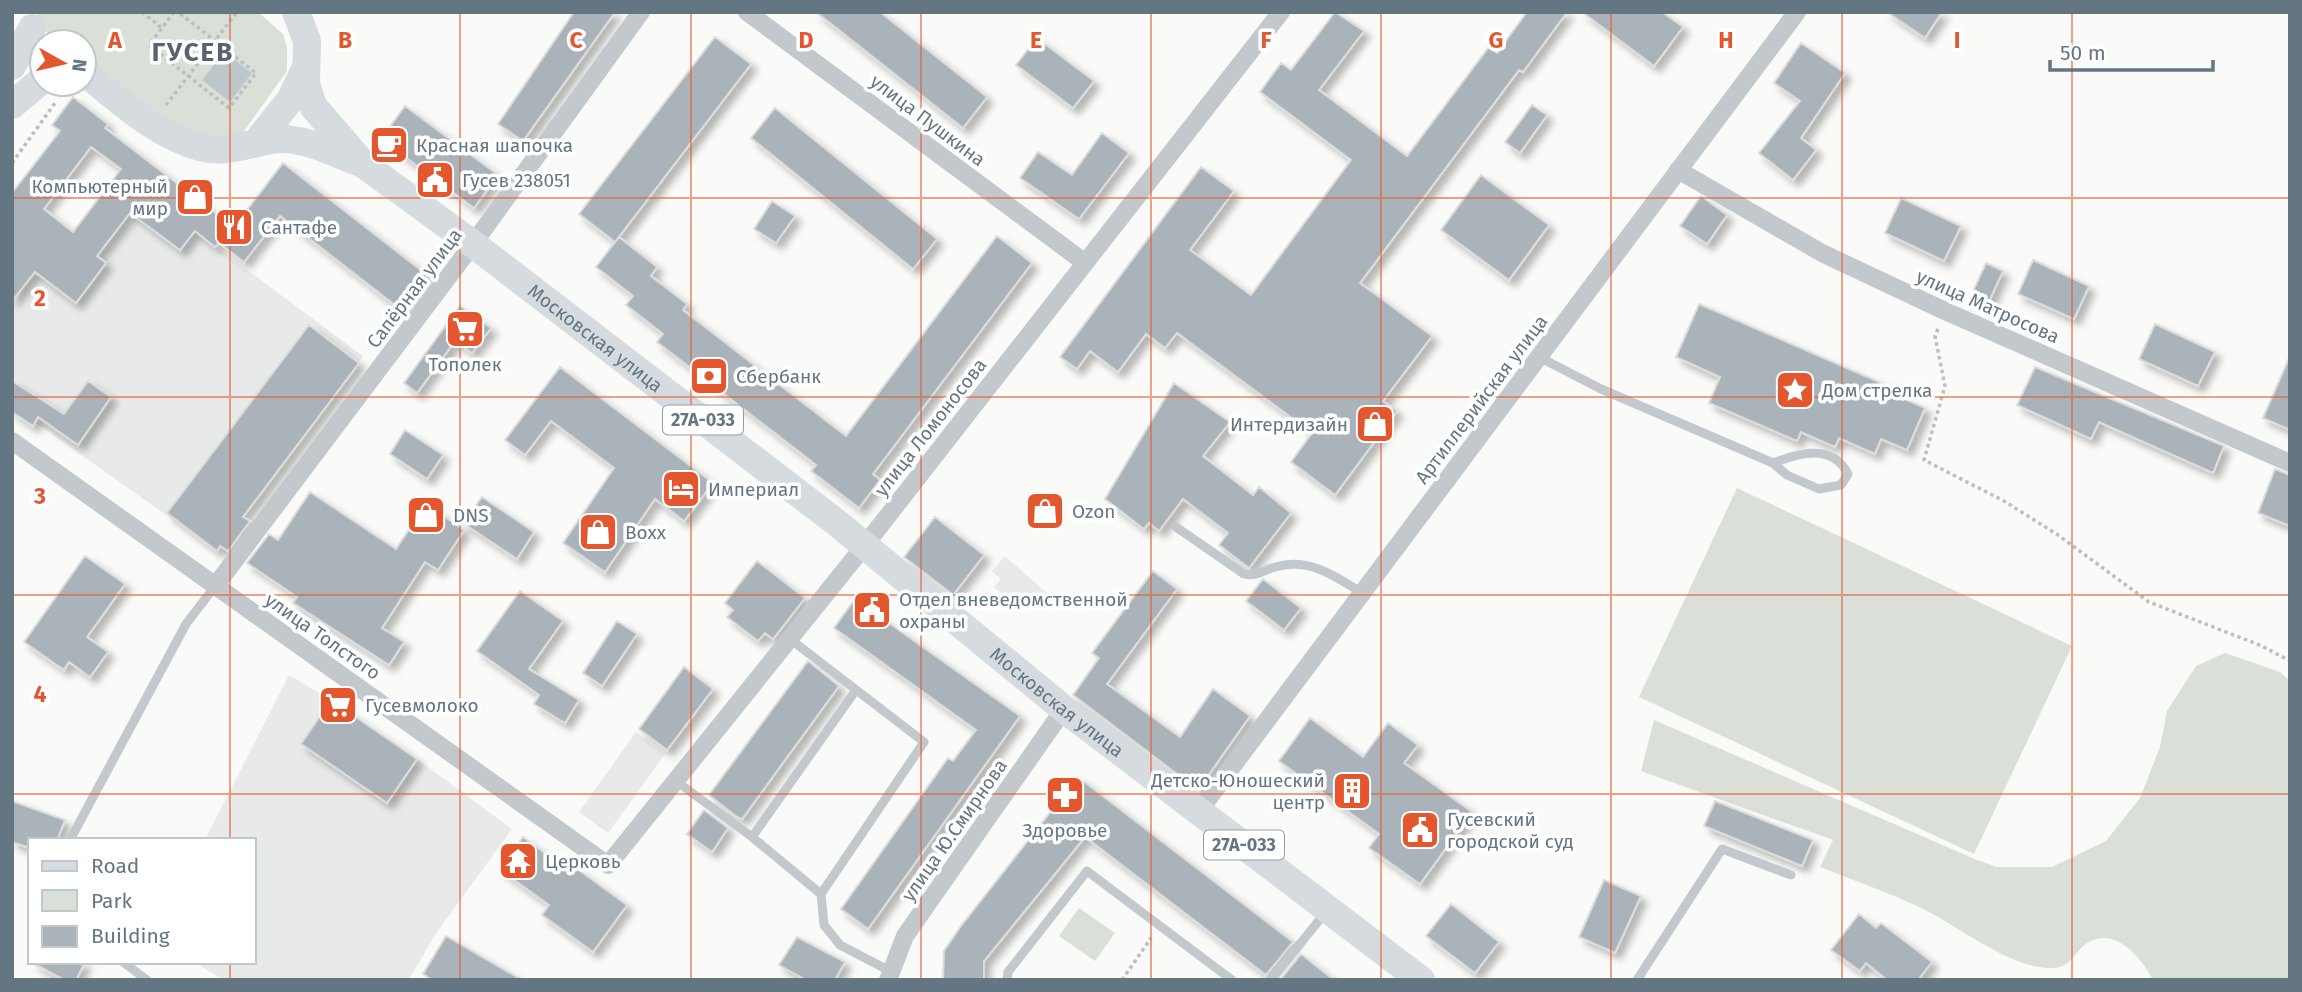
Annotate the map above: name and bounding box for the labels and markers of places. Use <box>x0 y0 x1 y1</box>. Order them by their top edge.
cafe icon: Красная шапочка <box>368 124 410 166</box>
place label: Красная шапочка <box>416 134 573 157</box>
public building icon: Гусев 238051 <box>414 159 456 201</box>
place label: Гусев 238051 <box>462 169 571 192</box>
place label: Компьютерный мир <box>31 175 168 220</box>
shop icon: Компьютерный мир <box>174 176 216 218</box>
restaurant icon: Сантафе <box>213 206 255 248</box>
place label: Сантафе <box>261 216 337 239</box>
supermarket icon: Тополек <box>444 308 486 350</box>
place label: Тополек <box>428 353 502 376</box>
bank icon: Сбербанк <box>688 355 730 397</box>
place label: Сбербанк <box>736 365 821 388</box>
place icon: Дом стрелка <box>1774 369 1816 411</box>
place label: Дом стрелка <box>1821 379 1932 402</box>
shop icon: Интердизайн <box>1354 403 1396 445</box>
place label: Интердизайн <box>1230 413 1348 436</box>
hotel icon: Империал <box>660 468 702 510</box>
place label: Империал <box>708 478 799 501</box>
shop icon: Ozon <box>1024 490 1066 532</box>
shop icon: DNS <box>405 494 447 536</box>
place label: Ozon <box>1072 500 1115 523</box>
place label: DNS <box>453 504 489 527</box>
shop icon: Boxx <box>577 511 619 553</box>
place label: Boxx <box>625 521 667 544</box>
place label: Отдел вневедомственной охраны <box>899 588 1128 633</box>
public building icon: Отдел вневедомственной охраны <box>851 589 893 631</box>
supermarket icon: Гусевмолоко <box>317 684 359 726</box>
place label: Гусевмолоко <box>365 694 479 717</box>
place label: Детско-Юношеский центр <box>1150 769 1325 814</box>
building icon: Детско-Юношеский центр <box>1331 770 1373 812</box>
pharmacy icon: Здоровье <box>1044 774 1086 816</box>
place label: Гусевский городской суд <box>1447 808 1574 853</box>
public building icon: Гусевский городской суд <box>1399 809 1441 851</box>
place label: Здоровье <box>1023 819 1107 842</box>
temple icon: Церковь <box>497 840 539 882</box>
place label: Церковь <box>545 850 621 873</box>

